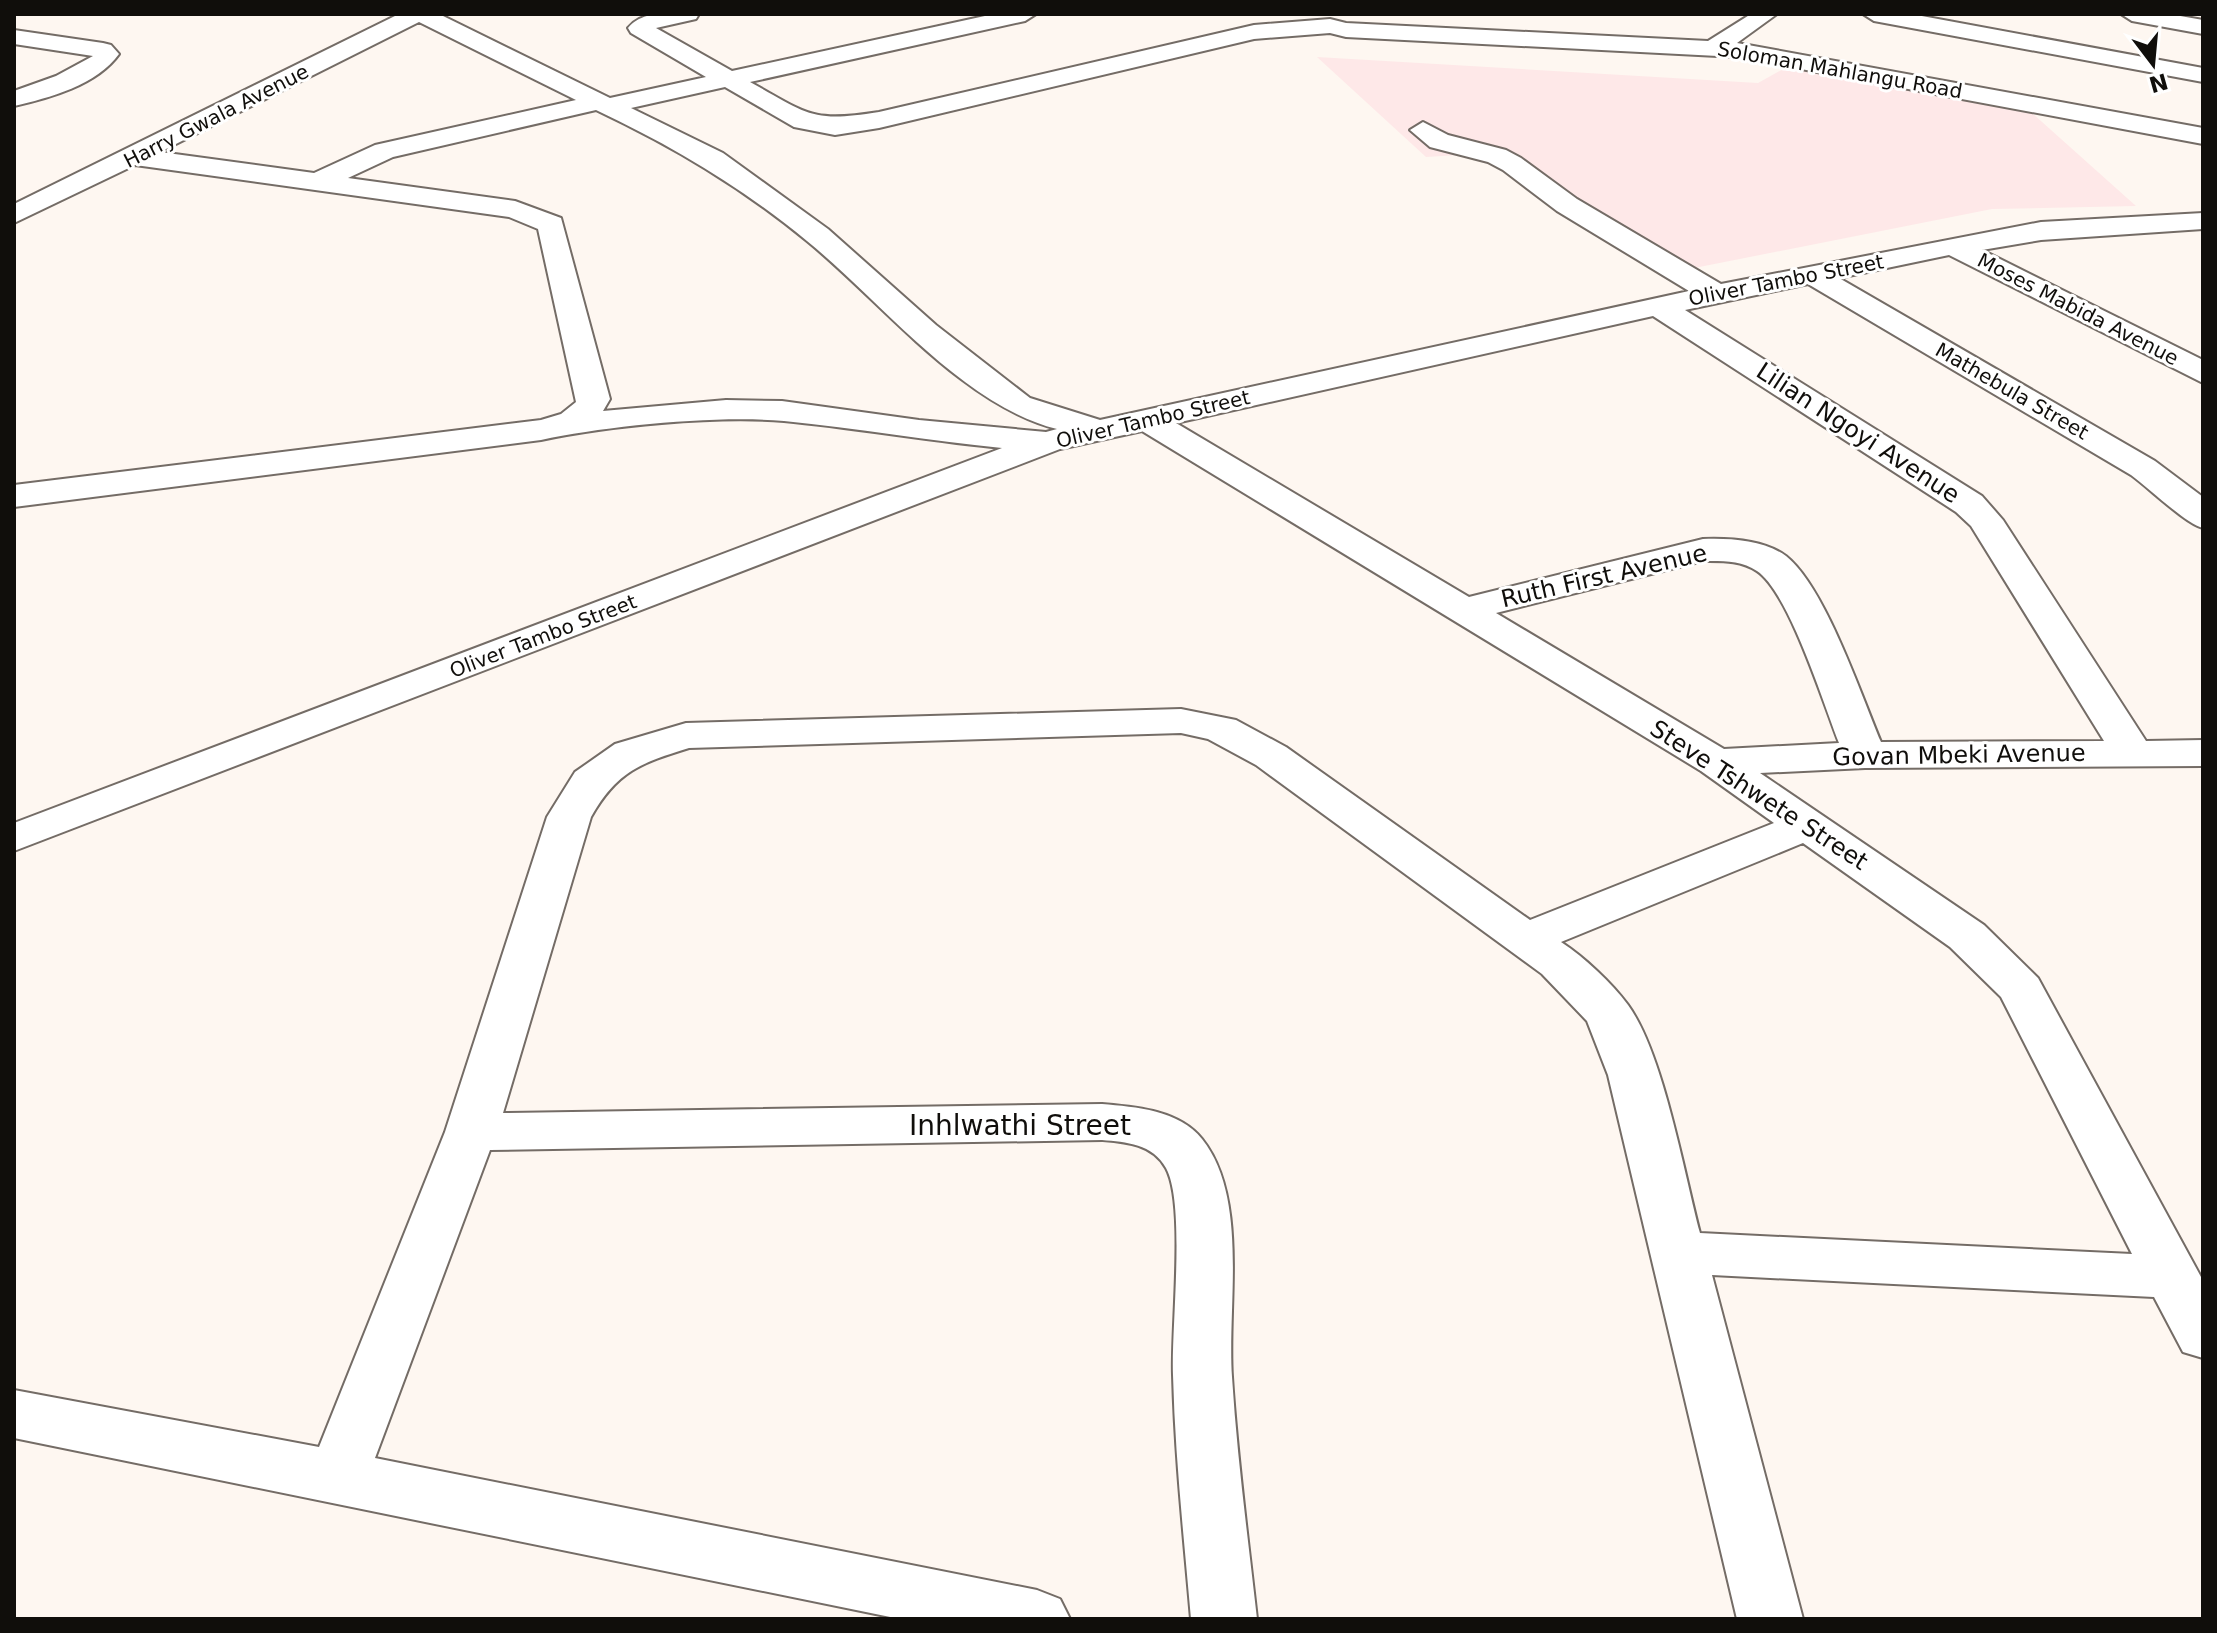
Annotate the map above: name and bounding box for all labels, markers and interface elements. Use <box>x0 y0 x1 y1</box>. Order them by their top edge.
north arrow <box>2113 24 2193 104</box>
street label: Soloman Mahlangu Road <box>1716 37 1964 103</box>
street label: Harry Gwala Avenue <box>120 59 312 173</box>
text: N <box>2146 68 2171 97</box>
street label: Moses Mabida Avenue <box>1973 248 2183 370</box>
street label: Oliver Tambo Street <box>1686 249 1886 311</box>
street label: Mathebula Street <box>1931 337 2093 445</box>
street label: Lilian Ngoyi Avenue <box>1751 357 1965 509</box>
street label: Oliver Tambo Street <box>1054 385 1252 453</box>
street label: Ruth First Avenue <box>1498 539 1710 613</box>
street label: Oliver Tambo Street <box>446 589 640 683</box>
street label: Steve Tshwete Street <box>1645 714 1873 876</box>
street label: Govan Mbeki Avenue <box>1832 739 2086 771</box>
street label: Inhlwathi Street <box>909 1109 1131 1142</box>

